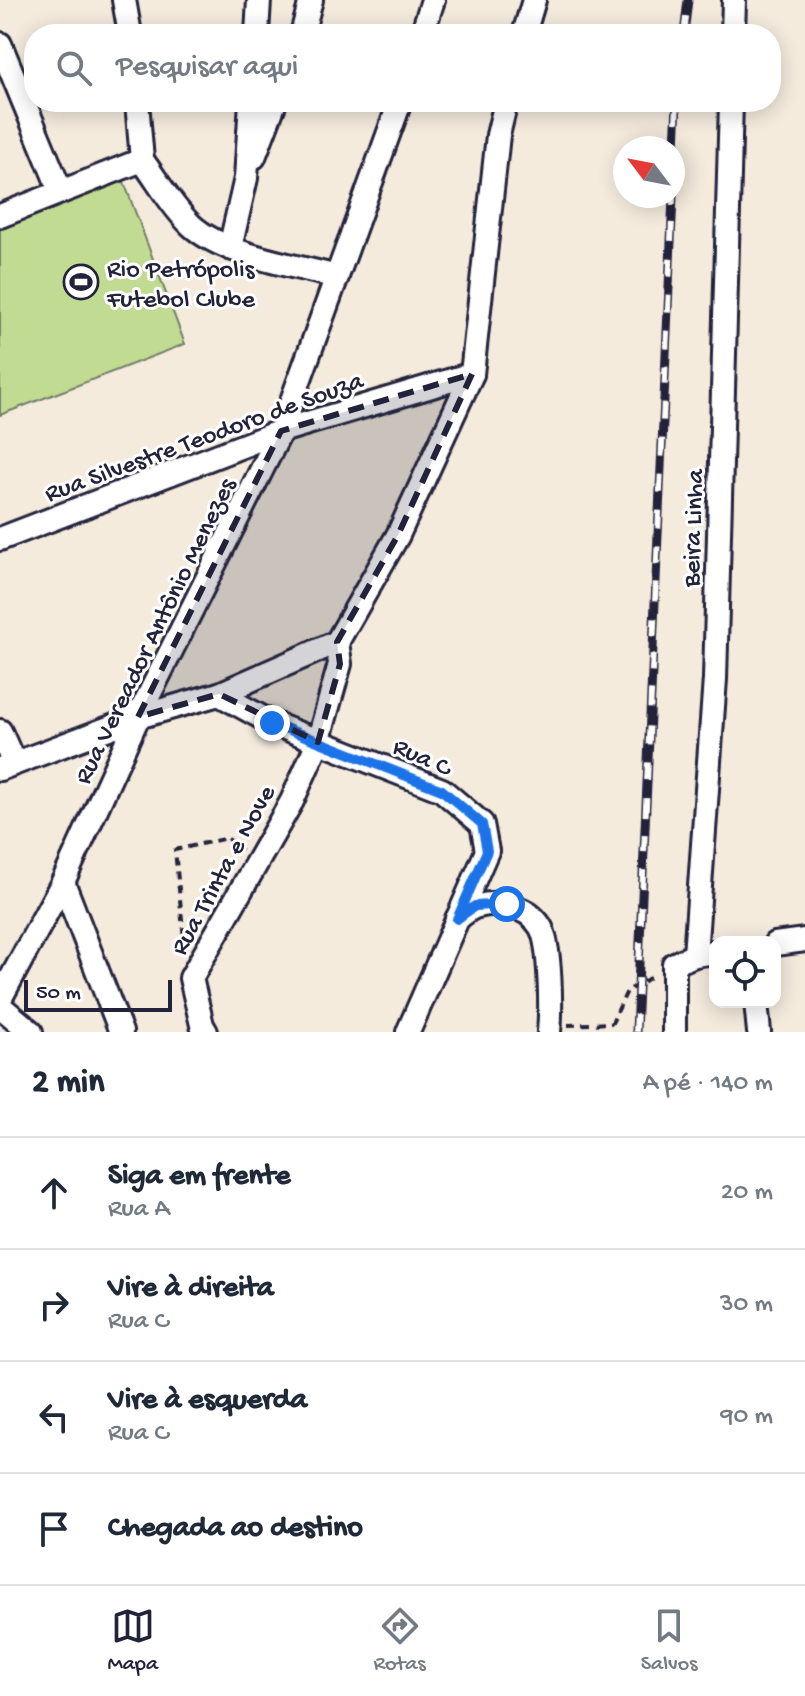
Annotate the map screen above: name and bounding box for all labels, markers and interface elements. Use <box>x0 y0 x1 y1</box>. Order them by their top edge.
search box <box>24 24 781 112</box>
icon: search <box>52 46 96 90</box>
text: Pesquisar aqui <box>116 51 298 86</box>
north arrow <box>613 136 685 208</box>
place label: Rio Petrópolis Futebol Clube <box>106 256 256 317</box>
sports icon: Rio Petrópolis Futebol Clube <box>62 263 100 301</box>
street label: Rua Silvestre Teodoro de Souza <box>41 367 369 511</box>
street label: Beira Linha <box>678 467 713 589</box>
street label: Rua Vereador Antônio Menezes <box>69 473 245 790</box>
route end <box>254 705 290 741</box>
street label: Rua C <box>387 733 457 786</box>
street label: Rua Trinta e Nove <box>165 780 285 962</box>
route start <box>489 886 525 922</box>
map controls <box>709 936 781 1008</box>
button: locate <box>709 936 781 1008</box>
scale bar <box>24 976 172 1012</box>
text: 50 m <box>36 981 81 1007</box>
text: 2 min <box>32 1064 104 1104</box>
text: A pé · 140 m <box>643 1069 773 1100</box>
text: Siga em frente <box>108 1160 290 1195</box>
icon: ahead <box>32 1171 76 1215</box>
text: 20 m <box>721 1178 773 1209</box>
text: Rua A <box>108 1195 170 1226</box>
text: Vire à direita <box>108 1272 274 1307</box>
icon: right <box>32 1283 76 1327</box>
text: 30 m <box>720 1290 773 1321</box>
text: Rua C <box>108 1307 169 1338</box>
text: Vire à esquerda <box>108 1384 307 1419</box>
icon: left <box>32 1395 76 1439</box>
text: 90 m <box>721 1402 773 1433</box>
text: Rua C <box>108 1419 169 1450</box>
icon: arrive <box>32 1507 76 1551</box>
text: Chegada ao destino <box>108 1512 363 1547</box>
tab: Mapa <box>108 1604 158 1678</box>
tab: Rotas <box>373 1604 426 1678</box>
tab: Salvos <box>641 1604 697 1678</box>

